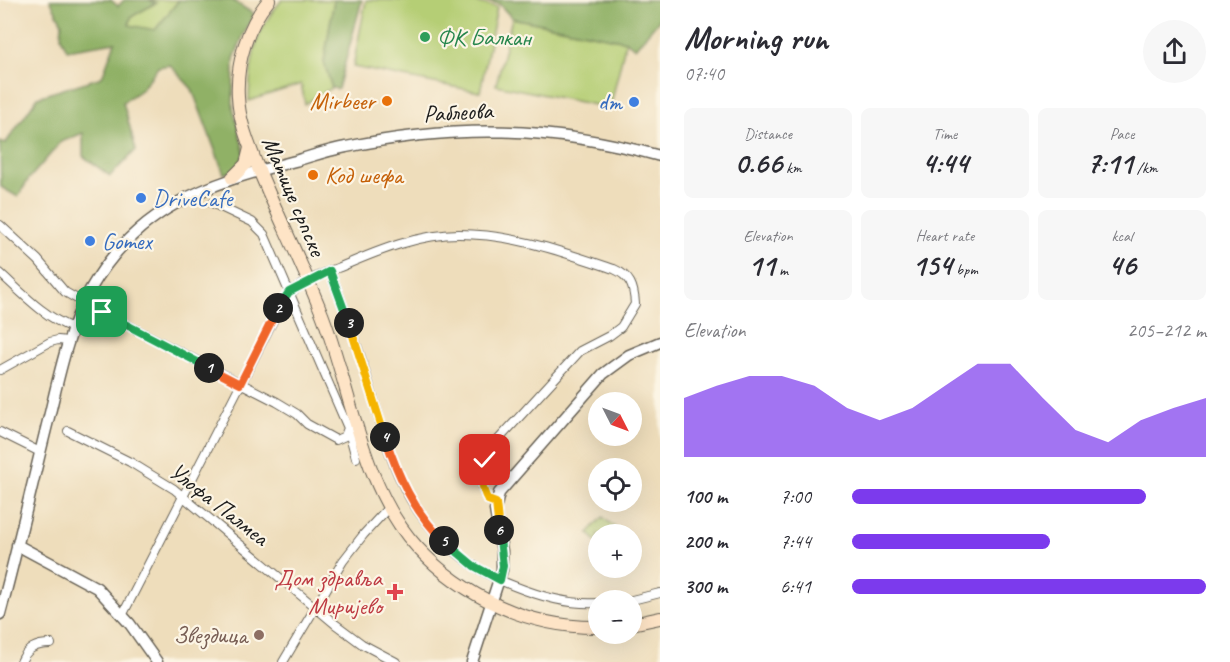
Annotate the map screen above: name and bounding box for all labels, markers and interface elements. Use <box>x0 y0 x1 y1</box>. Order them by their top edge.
text: Morning run <box>684 17 828 59</box>
button: share <box>1143 20 1206 83</box>
place label: ФК Балкан <box>437 22 533 52</box>
marker: ФК Балкан <box>418 30 432 44</box>
text: 07:40 <box>684 61 724 86</box>
place label: Mirbeer <box>310 86 377 116</box>
place label: dm <box>598 87 623 117</box>
marker: Mirbeer <box>380 94 394 108</box>
street label: Раблеова <box>423 95 495 129</box>
marker: dm <box>627 95 641 109</box>
text: Distance <box>744 124 792 144</box>
text: Time <box>933 124 957 144</box>
text: Pace <box>1110 124 1134 144</box>
street label: Матице српске <box>255 132 333 262</box>
text: 0.66 <box>734 144 782 182</box>
text: 4:44 <box>922 144 968 182</box>
text: 7:11 <box>1086 144 1133 182</box>
text: km <box>782 158 802 178</box>
text: /km <box>1133 158 1158 178</box>
place label: Код шефа <box>325 160 405 190</box>
marker: Код шефа <box>306 168 320 182</box>
place label: DriveCafe <box>153 183 234 213</box>
marker: DriveCafe <box>134 191 148 205</box>
place label: Gomex <box>102 226 153 256</box>
text: Elevation <box>743 226 793 246</box>
text: Heart rate <box>916 226 974 246</box>
text: kcal <box>1111 226 1133 246</box>
marker: Gomex <box>83 234 97 248</box>
text: 11 <box>748 246 775 284</box>
text: 154 <box>912 246 952 284</box>
text: 46 <box>1108 246 1136 284</box>
text: m <box>775 260 788 280</box>
text: bpm <box>952 260 978 280</box>
pin <box>76 286 127 337</box>
pin: 2 <box>263 293 293 323</box>
icon: arrive <box>85 295 118 328</box>
text: 2 <box>274 298 282 318</box>
pin: 3 <box>334 308 364 338</box>
text: 3 <box>345 313 353 333</box>
text: Elevation <box>684 318 746 343</box>
text: 205–212 m <box>1127 318 1206 343</box>
pin: 1 <box>194 353 224 383</box>
text: 1 <box>205 358 213 378</box>
north arrow <box>588 392 642 446</box>
map controls <box>588 392 642 644</box>
pin: 4 <box>370 422 400 452</box>
text: 4 <box>381 427 389 447</box>
pin <box>459 434 510 485</box>
icon: check <box>468 443 501 476</box>
street label: Улофа Палмеа <box>163 456 276 553</box>
button: locate <box>588 458 642 512</box>
text: 100 m <box>684 484 727 509</box>
text: 7:00 <box>780 484 811 509</box>
pin: 6 <box>484 515 514 545</box>
text: 6 <box>495 520 503 540</box>
button: + <box>588 524 642 578</box>
pin: 5 <box>429 526 459 556</box>
text: 200 m <box>684 529 727 554</box>
text: 7:44 <box>780 529 811 554</box>
text: 5 <box>441 531 447 551</box>
place label: Дом здравља Миријево <box>274 563 385 621</box>
text: 300 m <box>684 574 727 599</box>
text: 6:41 <box>780 574 811 599</box>
marker: Дом здравља Миријево <box>386 583 404 601</box>
button: − <box>588 590 642 644</box>
place label: Звездица <box>173 620 249 650</box>
marker: Звездица <box>252 628 266 642</box>

